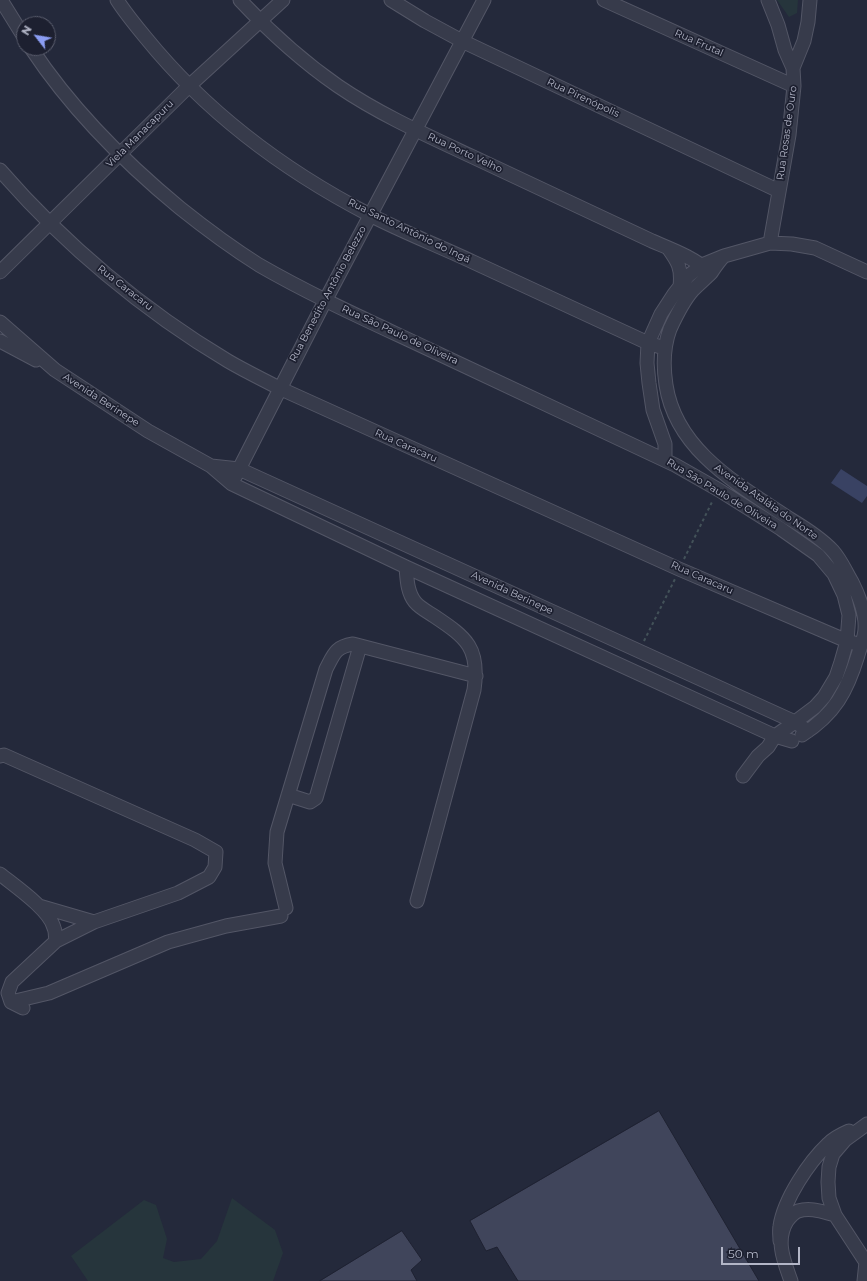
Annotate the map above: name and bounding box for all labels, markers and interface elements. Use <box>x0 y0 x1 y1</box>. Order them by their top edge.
north arrow <box>16 16 56 56</box>
text: N <box>18 23 35 38</box>
street label: Rua Frutal <box>673 27 725 59</box>
street label: Rua Pirenópolis <box>545 76 621 120</box>
street label: Rua Rosas de Ouro <box>774 85 800 181</box>
street label: Viela Manacapuru <box>104 98 176 170</box>
street label: Rua Porto Velho <box>426 130 504 176</box>
street label: Rua Santo Antônio do Ingá <box>346 196 472 266</box>
street label: Rua Benedito Antônio Belezzo <box>287 224 369 364</box>
street label: Rua Caracaru <box>95 263 155 313</box>
street label: Rua São Paulo de Oliveira <box>340 303 460 367</box>
street label: Avenida Berinepe <box>60 371 142 429</box>
street label: Rua Caracaru <box>373 427 439 465</box>
street label: Rua São Paulo de Oliveira <box>664 456 780 532</box>
street label: Avenida Ataláia do Norte <box>712 462 820 542</box>
street label: Rua Caracaru <box>669 559 735 597</box>
street label: Avenida Berinepe <box>469 569 555 617</box>
scale bar <box>723 1239 802 1265</box>
text: 50 m <box>728 1246 759 1261</box>

